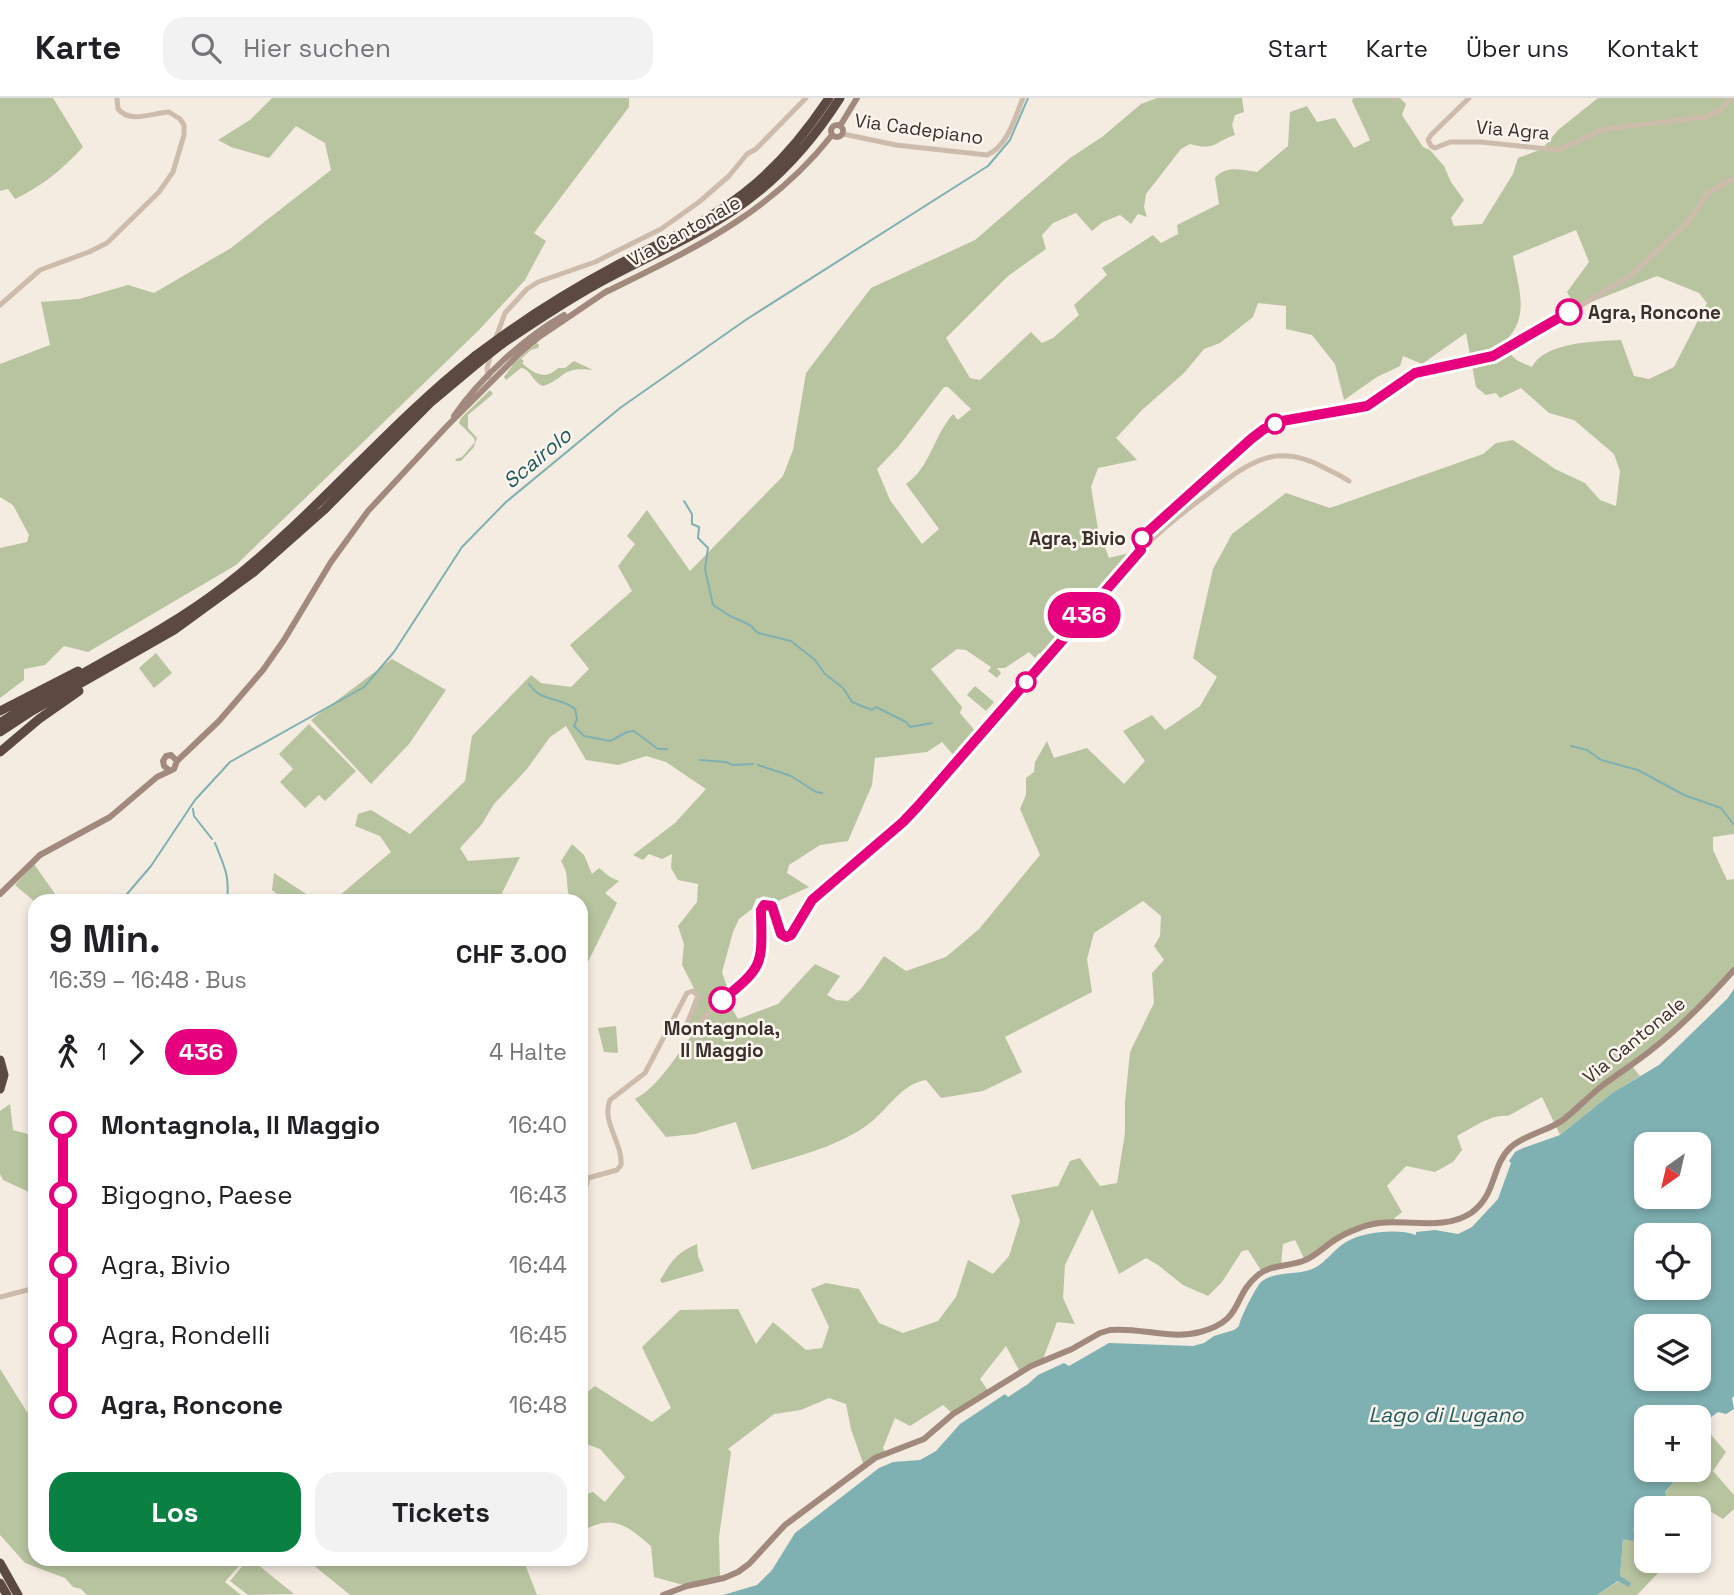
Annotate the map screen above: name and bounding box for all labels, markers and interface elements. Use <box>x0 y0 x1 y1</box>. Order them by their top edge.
search box <box>163 17 653 80</box>
text: Karte <box>35 27 121 69</box>
icon: search <box>187 29 225 67</box>
text: Hier suchen <box>243 31 391 65</box>
text: Start <box>1268 33 1328 64</box>
text: Karte <box>1366 33 1428 64</box>
text: Über uns <box>1466 33 1569 64</box>
text: Kontakt <box>1607 33 1699 64</box>
street label: Via Cadepiano <box>853 108 985 150</box>
street label: Via Agra <box>1475 114 1551 146</box>
street label: Via Cantonale <box>623 190 745 272</box>
marker: Agra, Roncone <box>1556 299 1582 325</box>
place label: Agra, Roncone <box>1588 300 1721 325</box>
unlabelled marker <box>1265 414 1285 434</box>
water label: Scairolo <box>497 421 578 494</box>
place label: Agra, Bivio <box>1029 526 1126 551</box>
marker: Agra, Bivio <box>1132 528 1152 548</box>
line badge: 436 <box>1044 592 1124 638</box>
text: 436 <box>1062 599 1106 630</box>
unlabelled marker <box>1016 672 1036 692</box>
text: 9 Min. <box>49 915 161 963</box>
text: CHF 3.00 <box>456 937 567 971</box>
text: 16:39 – 16:48 · Bus <box>49 965 247 995</box>
marker: Montagnola, Il Maggio <box>709 987 735 1013</box>
street label: Via Cantonale <box>1577 991 1691 1089</box>
place label: Montagnola, Il Maggio <box>664 1016 780 1063</box>
icon: walk <box>49 1033 87 1071</box>
icon: forward <box>117 1033 155 1071</box>
text: 436 <box>179 1036 223 1067</box>
text: 1 <box>97 1037 107 1067</box>
text: 4 Halte <box>489 1037 567 1067</box>
text: Montagnola, Il Maggio <box>101 1108 380 1142</box>
text: 16:40 <box>508 1110 567 1140</box>
north arrow <box>1634 1132 1712 1209</box>
map controls <box>1634 1132 1711 1573</box>
text: Bigogno, Paese <box>101 1178 293 1212</box>
text: 16:43 <box>509 1180 567 1210</box>
button: locate <box>1634 1223 1711 1300</box>
text: Agra, Bivio <box>101 1248 231 1282</box>
text: 16:44 <box>509 1250 567 1280</box>
button: layers <box>1634 1314 1711 1391</box>
text: Agra, Rondelli <box>101 1318 270 1352</box>
text: 16:45 <box>509 1320 567 1350</box>
text: Agra, Roncone <box>101 1388 283 1422</box>
text: 16:48 <box>509 1390 567 1420</box>
water label: Lago di Lugano <box>1369 1401 1524 1428</box>
button: + <box>1634 1405 1711 1482</box>
button: Los <box>49 1472 301 1552</box>
button: Tickets <box>315 1472 567 1552</box>
button: − <box>1634 1496 1711 1573</box>

